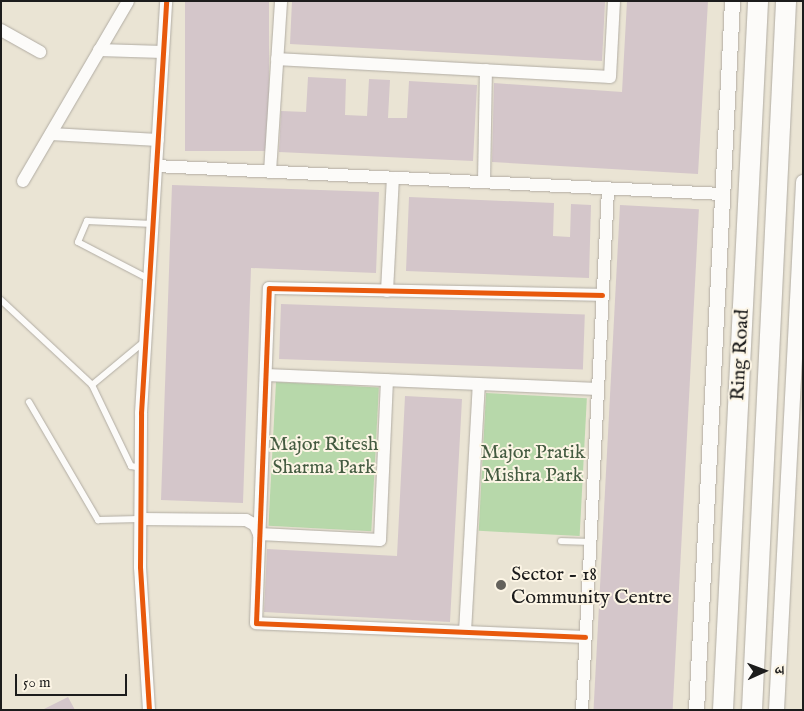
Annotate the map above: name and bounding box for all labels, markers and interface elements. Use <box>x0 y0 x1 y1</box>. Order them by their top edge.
street label: Ring Road <box>726 309 754 401</box>
park label: Major Ritesh Sharma Park <box>270 433 378 480</box>
park label: Major Pratik Mishra Park <box>480 441 586 488</box>
place label: Sector - 18 Community Centre <box>511 562 672 609</box>
marker: Sector - 18 Community Centre <box>495 579 507 591</box>
north arrow <box>739 646 789 696</box>
scale bar <box>18 664 130 696</box>
text: उ <box>770 667 788 674</box>
text: 50 m <box>23 673 51 692</box>

